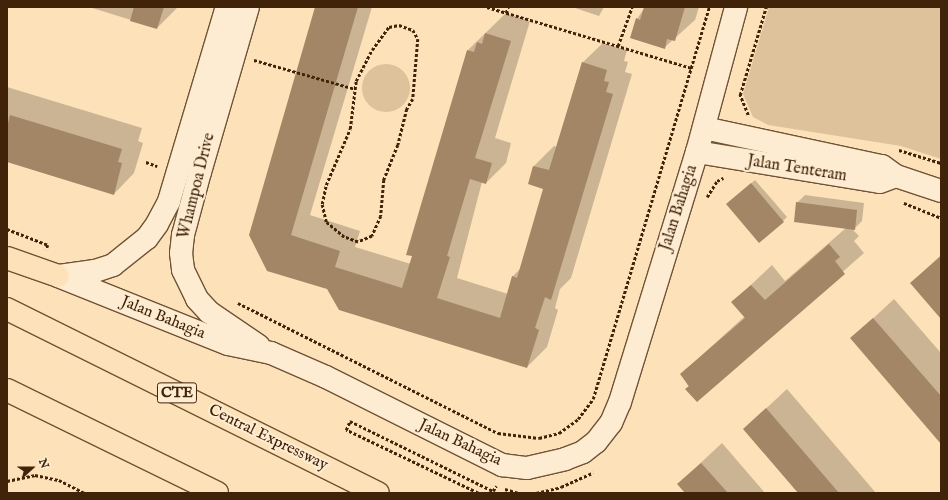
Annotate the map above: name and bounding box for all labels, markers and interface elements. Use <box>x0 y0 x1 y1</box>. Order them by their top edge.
street label: Whampoa Drive <box>175 131 219 241</box>
street label: Jalan Tenteram <box>746 152 848 186</box>
street label: Jalan Bahagia <box>656 163 702 253</box>
street label: Jalan Bahagia <box>118 292 208 344</box>
road number: CTE <box>156 380 198 406</box>
street label: Central Expressway <box>205 401 331 475</box>
street label: Jalan Bahagia <box>416 415 504 471</box>
north arrow <box>12 448 52 488</box>
text: N <box>35 457 51 471</box>

